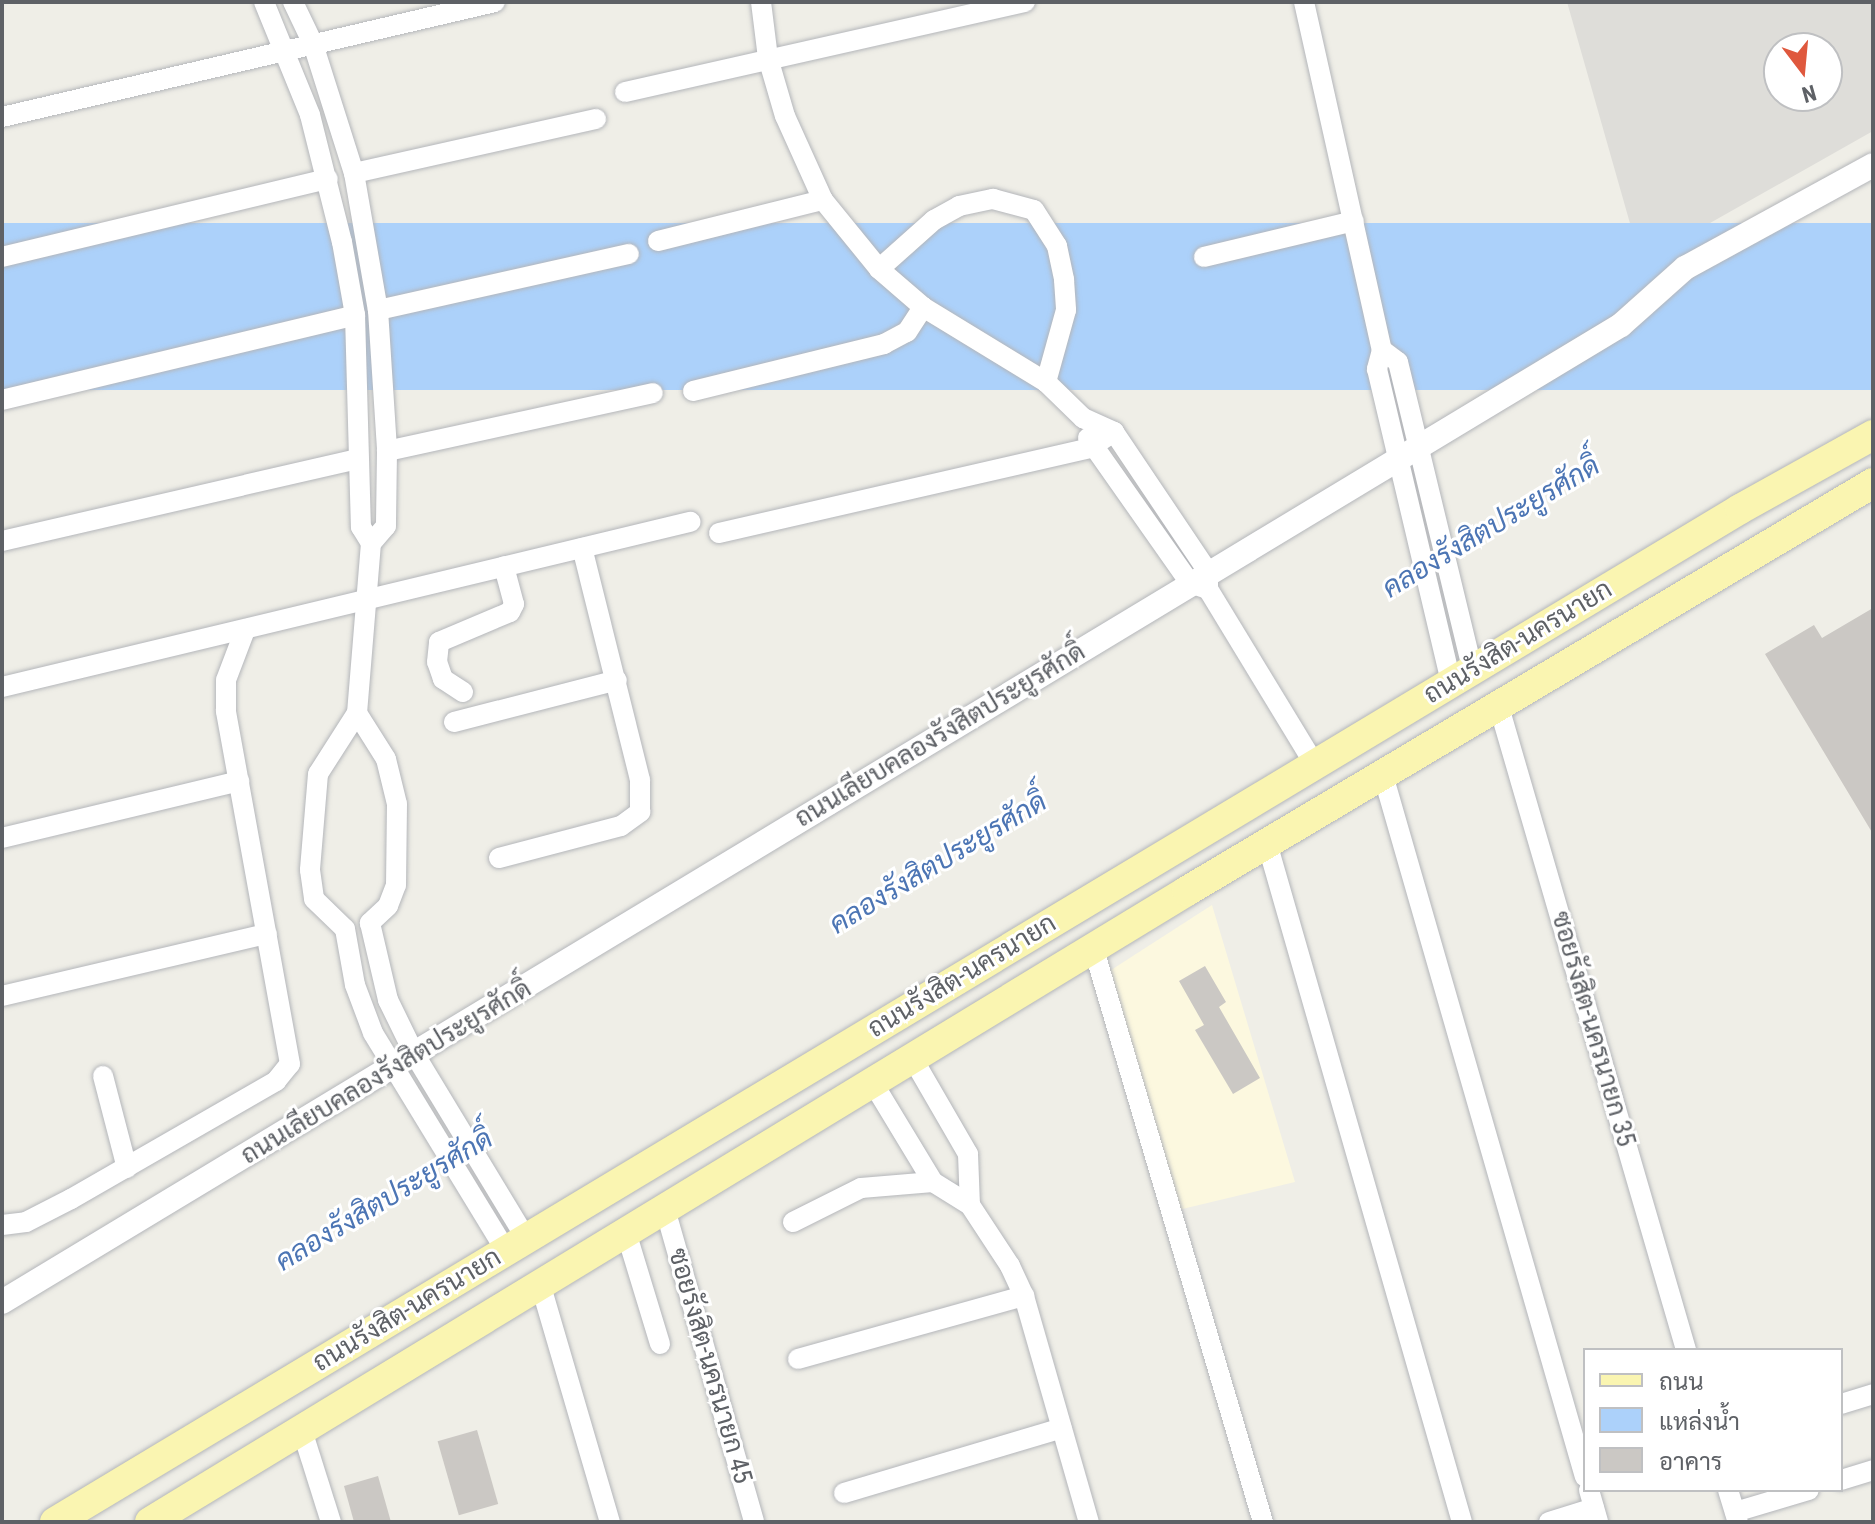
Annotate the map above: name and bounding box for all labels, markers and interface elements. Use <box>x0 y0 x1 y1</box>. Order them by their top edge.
north arrow <box>1763 32 1843 112</box>
text: N <box>1799 80 1819 108</box>
water label: คลองรังสิตประยูรศักดิ์ <box>1376 449 1606 605</box>
street label: ถนนรังสิต-นครนายก <box>1418 574 1618 710</box>
street label: ถนนเลียบคลองรังสิตประยูรศักดิ์ <box>789 636 1091 834</box>
water label: คลองรังสิตประยูรศักดิ์ <box>823 785 1053 941</box>
street label: ถนนรังสิต-นครนายก <box>862 908 1062 1044</box>
street label: ซอยรังสิต-นครนายก 35 <box>1544 908 1642 1150</box>
street label: ถนนเลียบคลองรังสิตประยูรศักดิ์ <box>235 973 537 1171</box>
water label: คลองรังสิตประยูรศักดิ์ <box>269 1122 499 1278</box>
street label: ถนนรังสิต-นครนายก <box>307 1242 507 1378</box>
street label: ซอยรังสิต-นครนายก 45 <box>661 1245 759 1487</box>
legend <box>1583 1348 1843 1492</box>
text: ถนน <box>1659 1368 1704 1396</box>
text: แหล่งน้ำ <box>1659 1408 1740 1436</box>
text: อาคาร <box>1659 1448 1722 1476</box>

